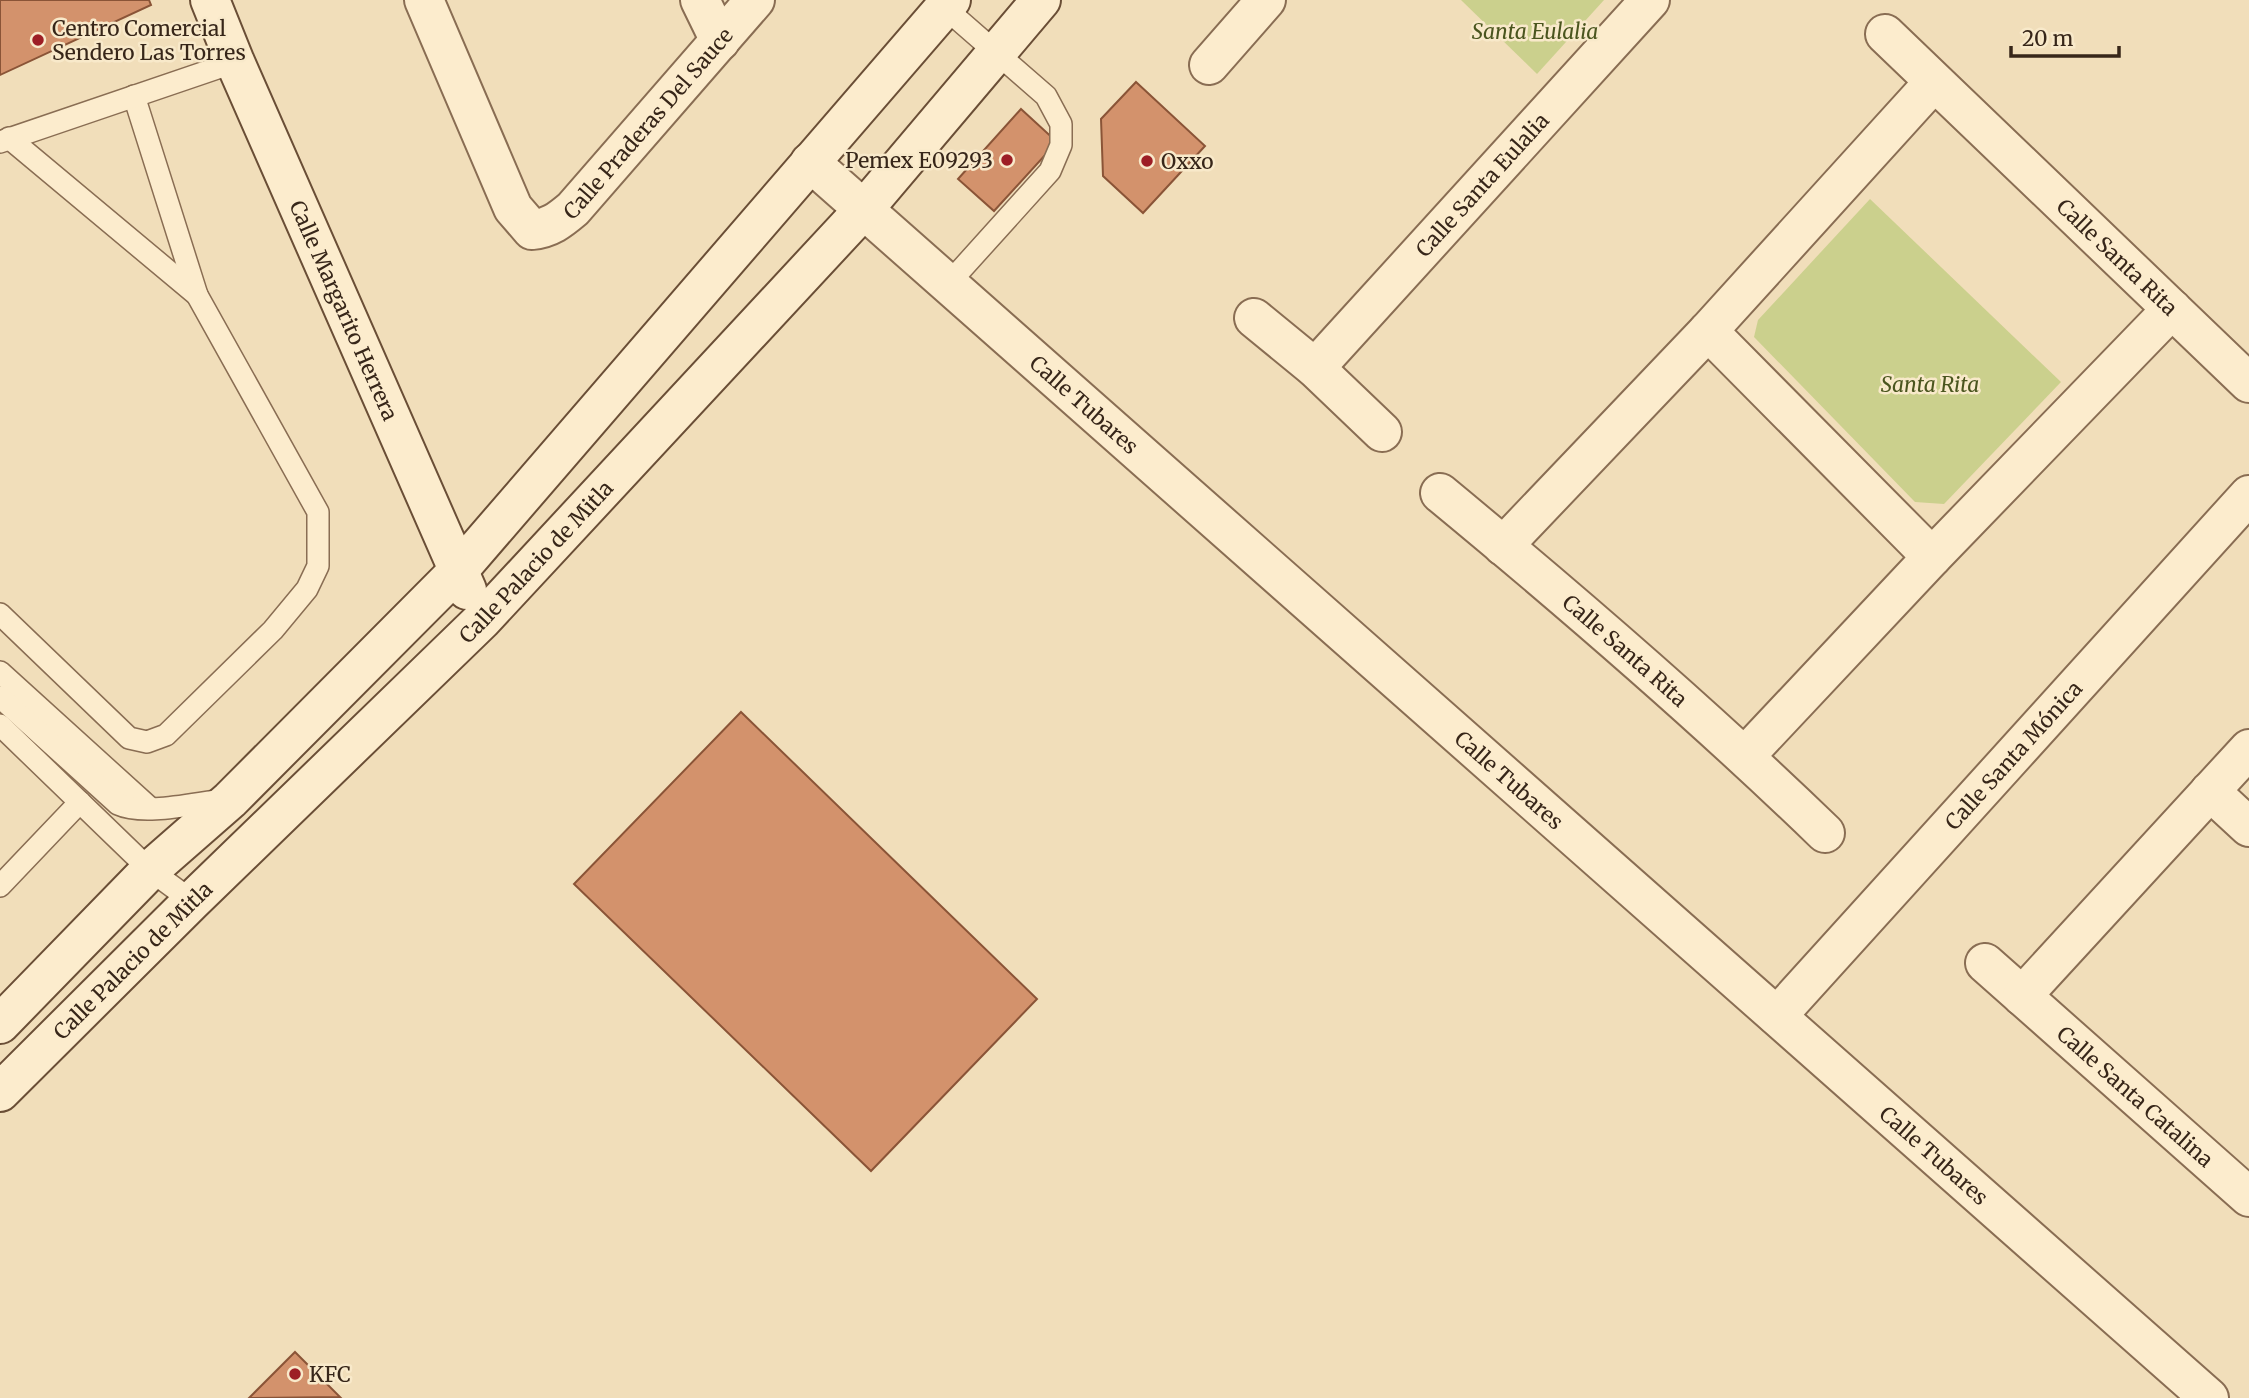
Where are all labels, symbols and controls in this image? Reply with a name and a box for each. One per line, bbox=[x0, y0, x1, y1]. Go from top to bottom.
scale bar bbox=[2011, 14, 2120, 58]
place label: Centro Comercial Sendero Las Torres bbox=[52, 15, 246, 66]
park label: Santa Eulalia bbox=[1472, 18, 1598, 45]
street label: Calle Praderas Del Sauce bbox=[558, 22, 738, 225]
text: 20 m bbox=[2022, 25, 2074, 52]
marker: Centro Comercial Sendero Las Torres bbox=[30, 32, 46, 48]
street label: Calle Santa Eulalia bbox=[1410, 107, 1554, 262]
place label: Pemex E09293 bbox=[845, 147, 993, 174]
place label: Oxxo bbox=[1161, 148, 1214, 175]
marker: Pemex E09293 bbox=[999, 152, 1015, 168]
marker: Oxxo bbox=[1139, 153, 1155, 169]
street label: Calle Santa Rita bbox=[2051, 193, 2184, 321]
street label: Calle Margarito Herrera bbox=[284, 196, 404, 424]
street label: Calle Tubares bbox=[1024, 349, 1144, 460]
park label: Santa Rita bbox=[1881, 371, 1979, 398]
street label: Calle Palacio de Mitla bbox=[453, 475, 619, 649]
street label: Calle Santa Rita bbox=[1557, 588, 1693, 712]
street label: Calle Santa Mónica bbox=[1939, 675, 2088, 835]
street label: Calle Tubares bbox=[1449, 725, 1569, 835]
street label: Calle Palacio de Mitla bbox=[47, 875, 218, 1045]
street label: Calle Santa Catalina bbox=[2052, 1020, 2219, 1173]
street label: Calle Tubares bbox=[1874, 1100, 1994, 1210]
place label: KFC bbox=[309, 1361, 351, 1388]
marker: KFC bbox=[287, 1366, 303, 1382]

